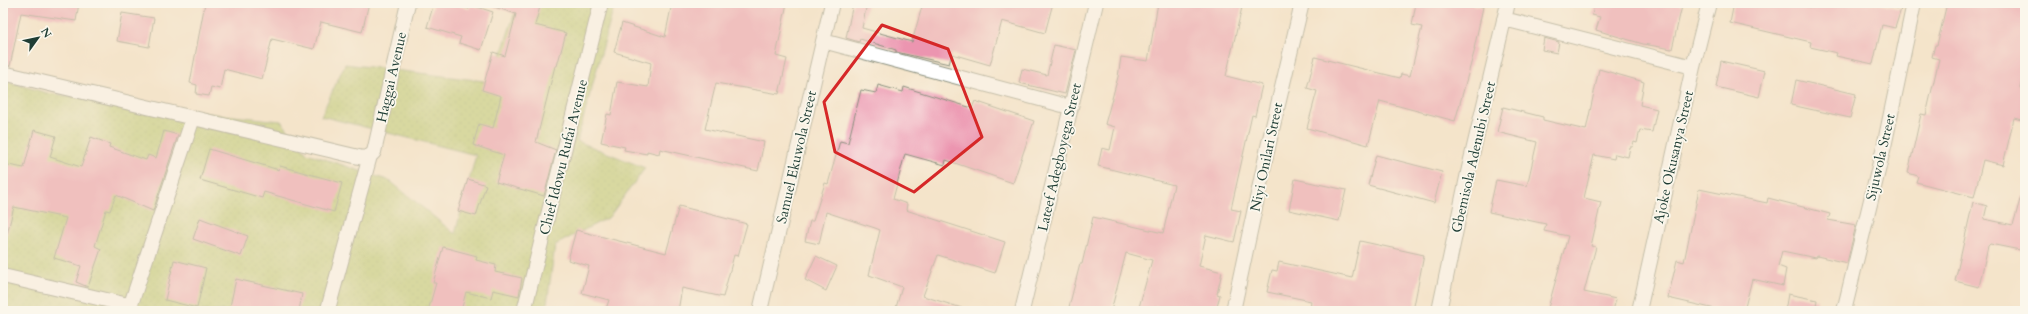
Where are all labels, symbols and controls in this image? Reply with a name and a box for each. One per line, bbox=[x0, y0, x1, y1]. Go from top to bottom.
north arrow bbox=[18, 18, 58, 58]
text: N bbox=[37, 25, 55, 41]
street label: Haggai Avenue bbox=[372, 30, 411, 124]
street label: Chief Idowu Rufai Avenue bbox=[535, 77, 592, 237]
street label: Gbemisola Adenubi Street bbox=[1447, 79, 1500, 235]
street label: Lateef Adegboyega Street bbox=[1033, 81, 1086, 233]
street label: Samuel Ekuwola Street bbox=[772, 88, 821, 225]
street label: Ajoke Okusanya Street bbox=[1649, 88, 1698, 225]
street label: Niyi Onilari Street bbox=[1246, 100, 1287, 213]
street label: Sijuwola Street bbox=[1861, 111, 1900, 202]

